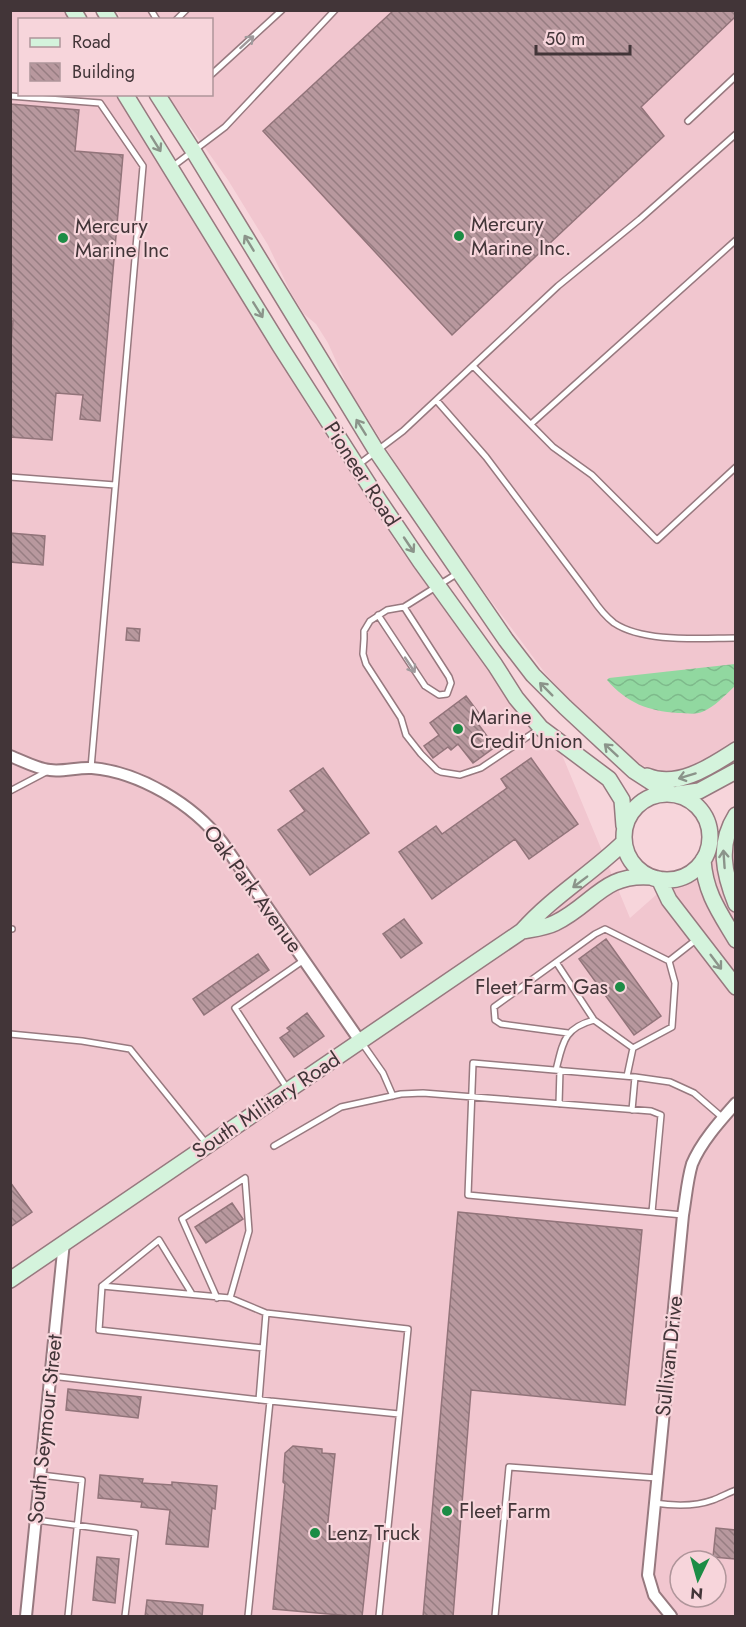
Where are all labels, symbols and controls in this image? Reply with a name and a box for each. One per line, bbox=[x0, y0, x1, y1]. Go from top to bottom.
legend bbox=[18, 18, 213, 96]
scale bar bbox=[536, 18, 630, 56]
text: 50 m bbox=[545, 26, 585, 52]
text: Road bbox=[72, 29, 111, 55]
one-way arrow bbox=[239, 35, 254, 49]
text: Building bbox=[72, 59, 135, 85]
one-way arrow bbox=[150, 135, 162, 152]
place label: Mercury Marine Inc. bbox=[471, 209, 571, 263]
place label: Mercury Marine Inc bbox=[75, 211, 169, 265]
marker: Mercury Marine Inc. bbox=[452, 229, 466, 243]
marker: Mercury Marine Inc bbox=[56, 231, 70, 245]
one-way arrow bbox=[242, 235, 254, 252]
one-way arrow bbox=[253, 301, 265, 318]
street label: Pioneer Road bbox=[317, 416, 407, 532]
one-way arrow bbox=[355, 419, 367, 436]
one-way arrow bbox=[403, 536, 415, 553]
one-way arrow bbox=[404, 656, 416, 672]
one-way arrow bbox=[539, 681, 554, 696]
place label: Marine Credit Union bbox=[470, 702, 583, 756]
marker: Marine Credit Union bbox=[451, 722, 465, 736]
one-way arrow bbox=[604, 743, 619, 757]
one-way arrow bbox=[678, 771, 697, 782]
street label: Oak Park Avenue bbox=[196, 819, 310, 959]
one-way arrow bbox=[719, 850, 730, 870]
one-way arrow bbox=[572, 875, 588, 888]
one-way arrow bbox=[710, 953, 723, 969]
place label: Fleet Farm Gas bbox=[475, 972, 608, 1002]
marker: Fleet Farm Gas bbox=[613, 980, 627, 994]
street label: South Military Road bbox=[186, 1044, 346, 1166]
street label: Sullivan Drive bbox=[648, 1294, 690, 1418]
street label: South Seymour Street bbox=[20, 1333, 70, 1525]
place label: Fleet Farm bbox=[459, 1496, 551, 1526]
marker: Fleet Farm bbox=[440, 1504, 454, 1518]
place label: Lenz Truck bbox=[327, 1518, 421, 1548]
marker: Lenz Truck bbox=[308, 1526, 322, 1540]
north arrow bbox=[668, 1549, 728, 1609]
text: N bbox=[689, 1581, 704, 1605]

